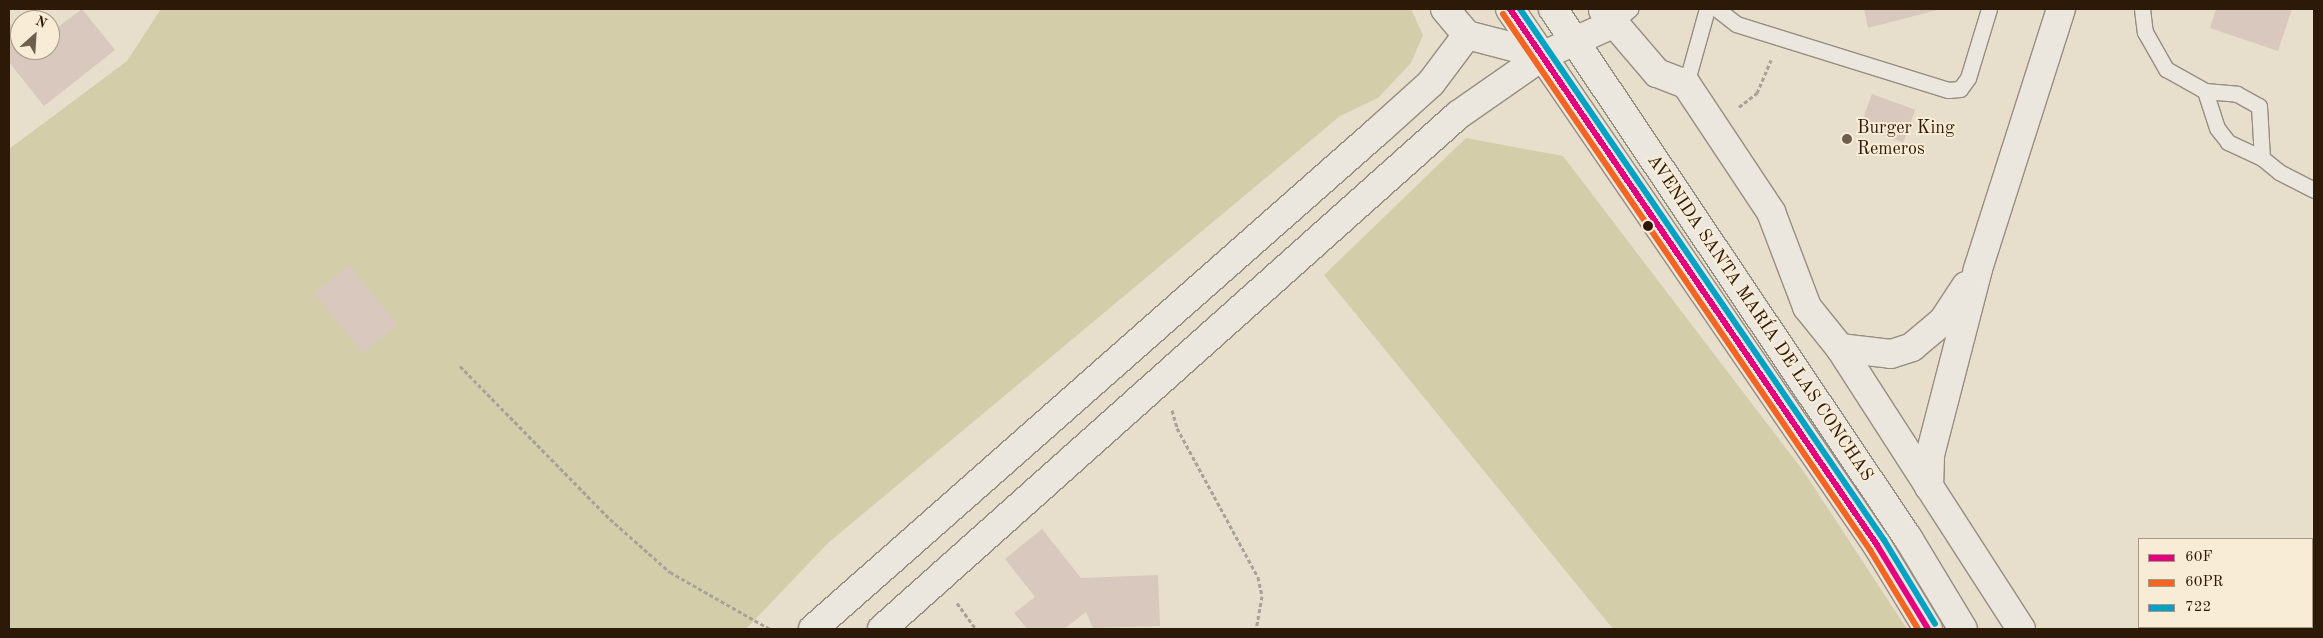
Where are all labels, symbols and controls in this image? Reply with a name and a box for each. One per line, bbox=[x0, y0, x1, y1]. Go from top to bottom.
north arrow bbox=[10, 10, 60, 60]
text: N bbox=[33, 14, 49, 31]
place label: Burger King Remeros bbox=[1857, 118, 1955, 160]
marker: Burger King Remeros bbox=[1841, 133, 1853, 145]
street label: AVENIDA SANTA MARÍA DE LAS CONCHAS bbox=[1642, 151, 1878, 485]
unlabelled marker bbox=[1643, 221, 1653, 231]
legend bbox=[2138, 538, 2313, 628]
text: 60F bbox=[2185, 550, 2213, 565]
text: 60PR bbox=[2185, 575, 2223, 590]
text: 722 bbox=[2185, 600, 2211, 615]

